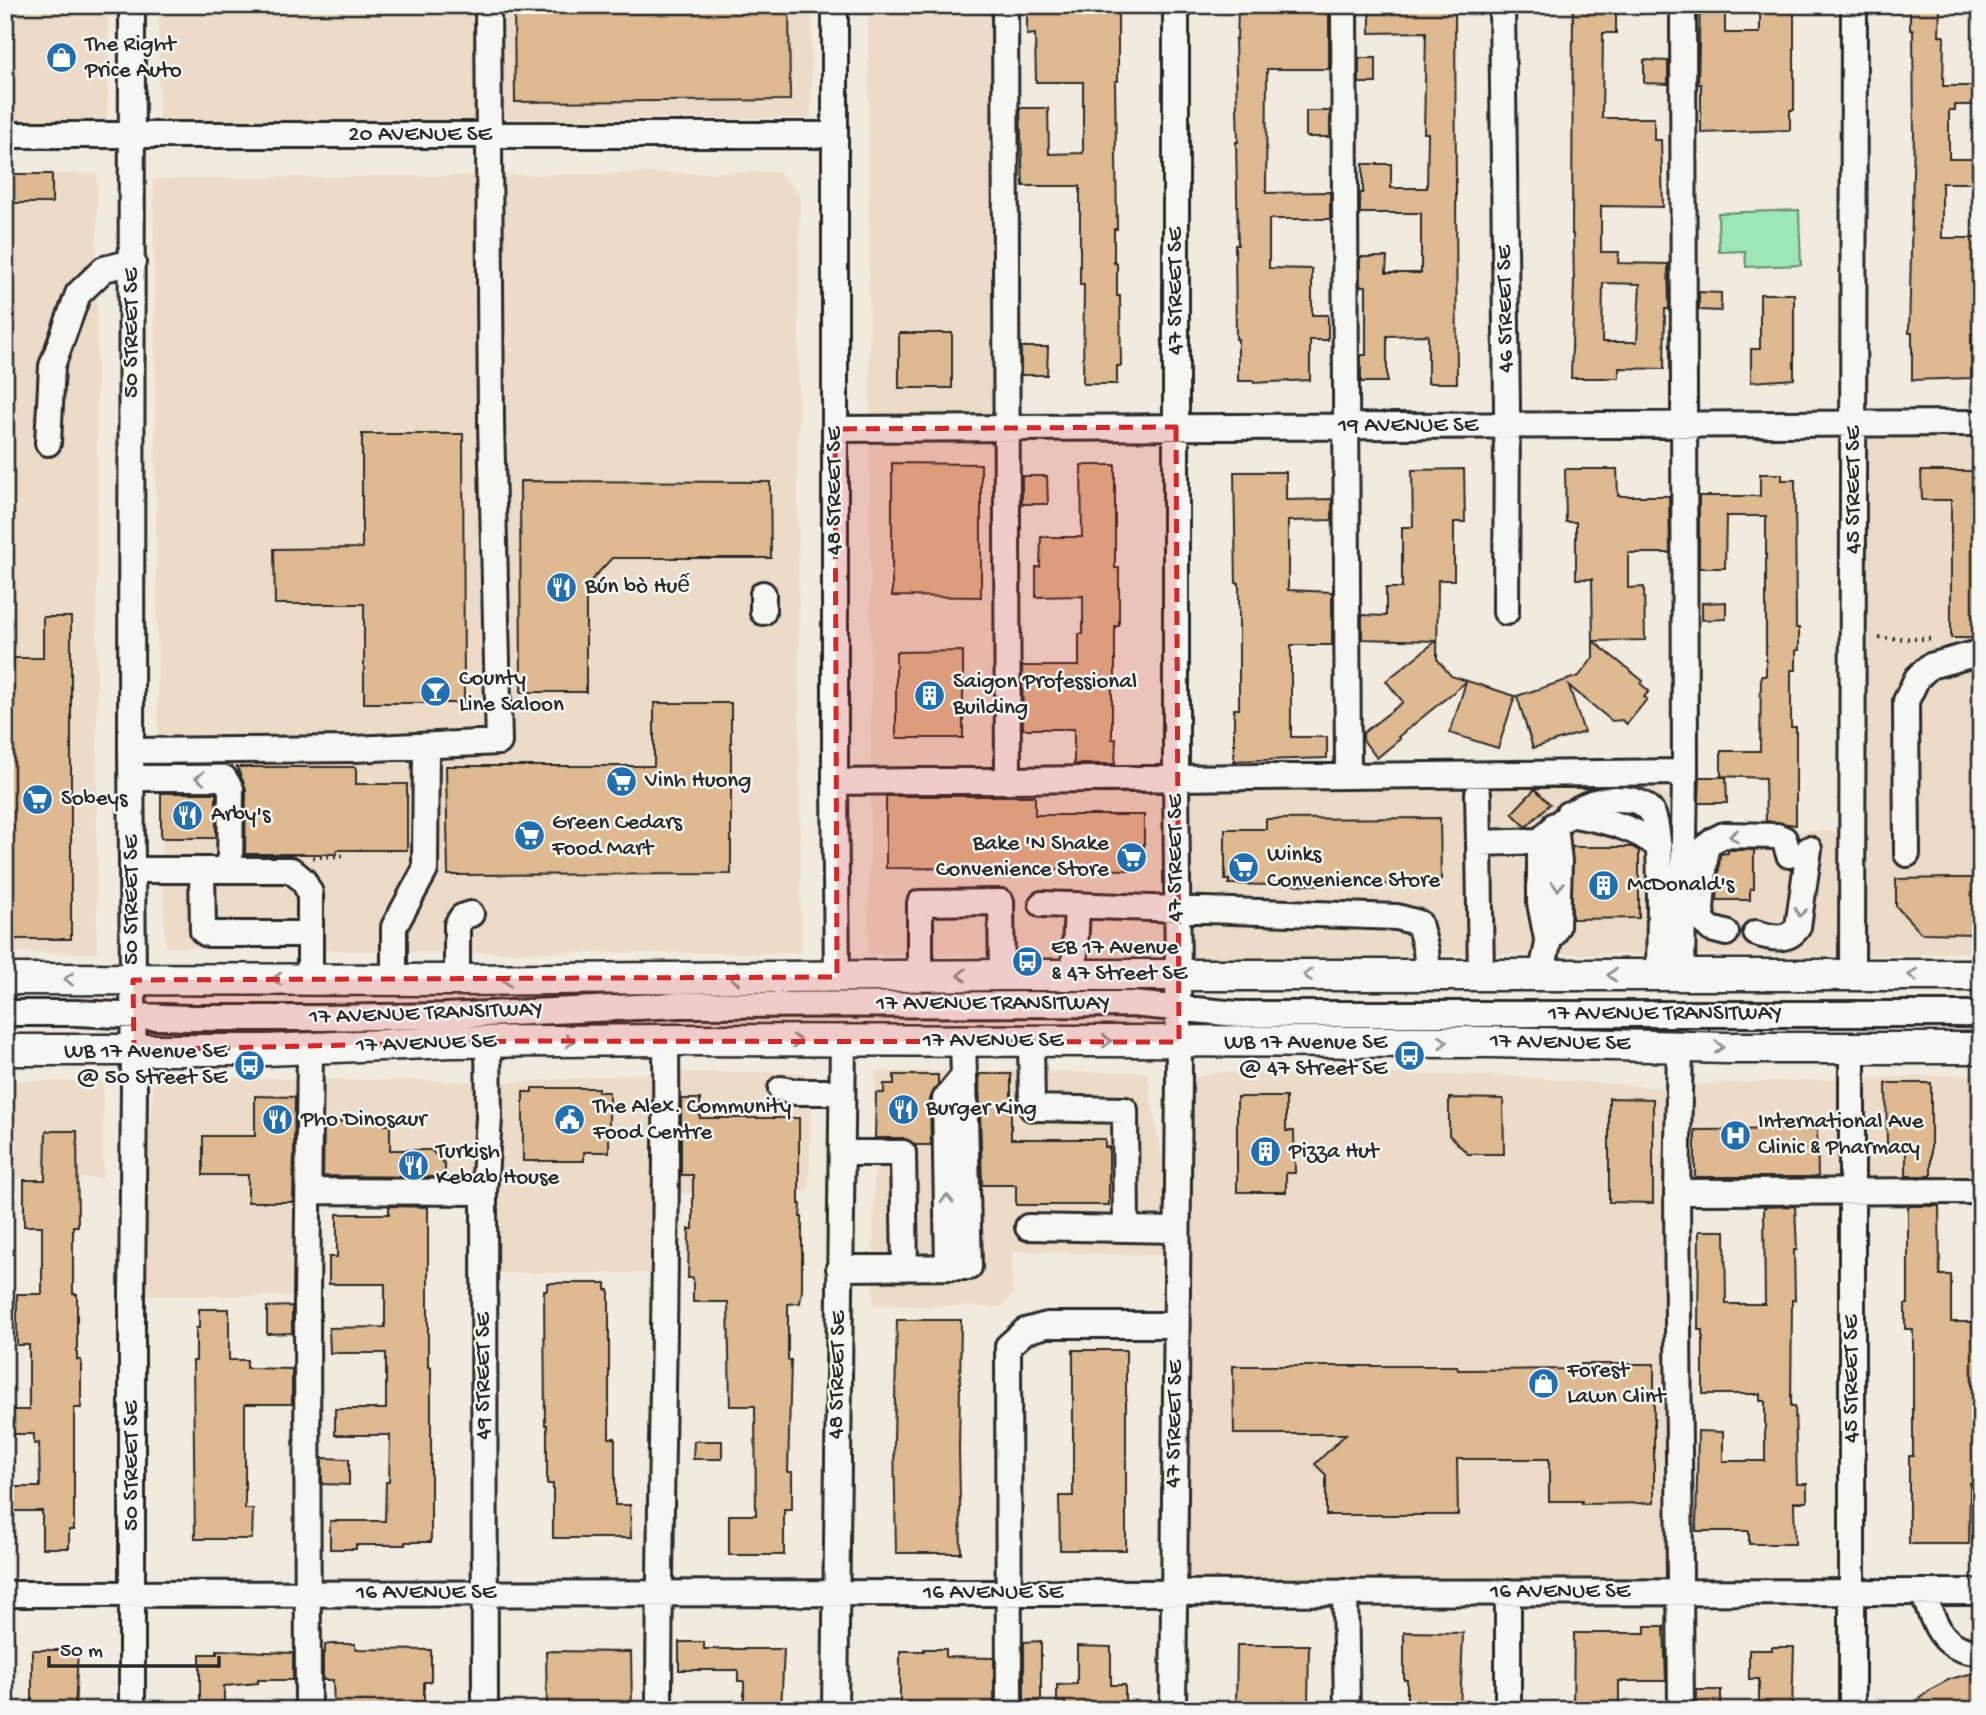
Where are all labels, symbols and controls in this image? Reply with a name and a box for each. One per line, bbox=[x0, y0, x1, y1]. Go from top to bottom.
place label: The Right Price Auto bbox=[83, 32, 182, 85]
shop icon: The Right Price Auto bbox=[45, 41, 79, 75]
street label: 20 AVENUE SE bbox=[348, 122, 493, 149]
street label: 47 STREET SE bbox=[1163, 225, 1190, 355]
street label: 46 STREET SE bbox=[1491, 243, 1521, 373]
street label: 50 STREET SE bbox=[119, 266, 146, 398]
street label: 19 AVENUE SE bbox=[1337, 413, 1480, 440]
street label: 45 STREET SE bbox=[1841, 424, 1868, 554]
street label: 48 STREET SE bbox=[822, 425, 849, 555]
restaurant icon: Bún bò Huế bbox=[545, 570, 579, 604]
place label: Bún bò Huế bbox=[584, 573, 690, 601]
place label: County Line Saloon bbox=[459, 666, 564, 719]
place label: Saigon Professional Building bbox=[952, 669, 1137, 722]
bar icon: County Line Saloon bbox=[419, 675, 453, 709]
building icon: Saigon Professional Building bbox=[913, 678, 947, 712]
supermarket icon: Vinh Huong bbox=[605, 764, 639, 798]
place label: Vinh Huong bbox=[644, 768, 751, 795]
one-way arrow bbox=[194, 770, 205, 786]
supermarket icon: Sobeys bbox=[21, 782, 55, 816]
place label: Sobeys bbox=[61, 786, 128, 813]
street label: 47 STREET SE bbox=[1163, 792, 1190, 922]
restaurant icon: Arby's bbox=[171, 798, 205, 832]
place label: Arby's bbox=[211, 802, 271, 829]
place label: Green Cedars Food Mart bbox=[551, 810, 682, 863]
supermarket icon: Green Cedars Food Mart bbox=[512, 819, 546, 853]
one-way arrow bbox=[1728, 828, 1739, 844]
place label: Bake 'N Shake Convenience Store bbox=[936, 831, 1110, 884]
street label: 50 STREET SE bbox=[119, 833, 146, 965]
supermarket icon: Bake 'N Shake Convenience Store bbox=[1115, 840, 1149, 874]
place label: Winks Convenience Store bbox=[1267, 842, 1441, 895]
supermarket icon: Winks Convenience Store bbox=[1227, 851, 1261, 885]
building icon: McDonald's bbox=[1587, 868, 1621, 902]
place label: McDonald's bbox=[1627, 872, 1735, 899]
one-way arrow bbox=[1551, 881, 1566, 892]
one-way arrow bbox=[1793, 906, 1808, 917]
place label: EB 17 Avenue & 47 Street SE bbox=[1051, 935, 1189, 988]
bus stop icon: EB 17 Avenue & 47 Street SE bbox=[1011, 944, 1045, 978]
one-way arrow bbox=[957, 967, 967, 983]
one-way arrow bbox=[1302, 967, 1312, 983]
one-way arrow bbox=[1606, 967, 1616, 983]
one-way arrow bbox=[1907, 967, 1917, 983]
one-way arrow bbox=[729, 970, 740, 986]
one-way arrow bbox=[63, 971, 74, 987]
one-way arrow bbox=[271, 971, 281, 987]
one-way arrow bbox=[502, 972, 512, 988]
street label: 17 AVENUE TRANSITWAY bbox=[875, 991, 1110, 1018]
street label: 17 AVENUE TRANSITWAY bbox=[308, 996, 543, 1032]
street label: 17 AVENUE TRANSITWAY bbox=[1547, 1001, 1782, 1028]
street label: 17 AVENUE SE bbox=[354, 1028, 498, 1060]
street label: 17 AVENUE SE bbox=[922, 1028, 1065, 1055]
street label: 17 AVENUE SE bbox=[1489, 1028, 1632, 1058]
place label: WB 17 Avenue SE @ 47 Street SE bbox=[1224, 1030, 1389, 1083]
one-way arrow bbox=[565, 1033, 575, 1049]
one-way arrow bbox=[792, 1033, 803, 1049]
one-way arrow bbox=[1102, 1033, 1113, 1049]
one-way arrow bbox=[1438, 1034, 1449, 1050]
place label: WB 17 Avenue SE @ 50 Street SE bbox=[64, 1039, 229, 1092]
bus stop icon: WB 17 Avenue SE @ 47 Street SE bbox=[1393, 1039, 1427, 1073]
one-way arrow bbox=[1714, 1040, 1725, 1055]
bus stop icon: WB 17 Avenue SE @ 50 Street SE bbox=[233, 1048, 267, 1082]
restaurant icon: Burger King bbox=[886, 1092, 920, 1126]
place label: The Alex. Community Food Centre bbox=[591, 1094, 791, 1147]
place label: Burger King bbox=[925, 1096, 1037, 1123]
restaurant icon: Pho Dinosaur bbox=[261, 1103, 295, 1137]
public building icon: The Alex. Community Food Centre bbox=[553, 1103, 587, 1137]
place label: Pho Dinosaur bbox=[300, 1107, 428, 1134]
place label: International Ave Clinic & Pharmacy bbox=[1758, 1109, 1925, 1162]
hospital icon: International Ave Clinic & Pharmacy bbox=[1718, 1118, 1752, 1152]
building icon: Pizza Hut bbox=[1249, 1135, 1283, 1169]
place label: Turkish Kebab House bbox=[434, 1139, 560, 1192]
place label: Pizza Hut bbox=[1288, 1139, 1380, 1166]
restaurant icon: Turkish Kebab House bbox=[396, 1148, 430, 1182]
one-way arrow bbox=[939, 1193, 954, 1204]
street label: 48 STREET SE bbox=[823, 1309, 853, 1439]
street label: 49 STREET SE bbox=[471, 1311, 498, 1440]
street label: 45 STREET SE bbox=[1839, 1313, 1866, 1443]
street label: 47 STREET SE bbox=[1160, 1358, 1190, 1488]
place label: Forest Lawn Clint bbox=[1566, 1358, 1667, 1411]
shop icon: Forest Lawn Clint bbox=[1527, 1367, 1561, 1401]
street label: 50 STREET SE bbox=[119, 1399, 146, 1531]
street label: 16 AVENUE SE bbox=[1489, 1579, 1632, 1606]
street label: 16 AVENUE SE bbox=[355, 1580, 498, 1607]
street label: 16 AVENUE SE bbox=[922, 1580, 1065, 1607]
scale bar bbox=[49, 1624, 219, 1668]
text: 50 m bbox=[60, 1640, 103, 1665]

